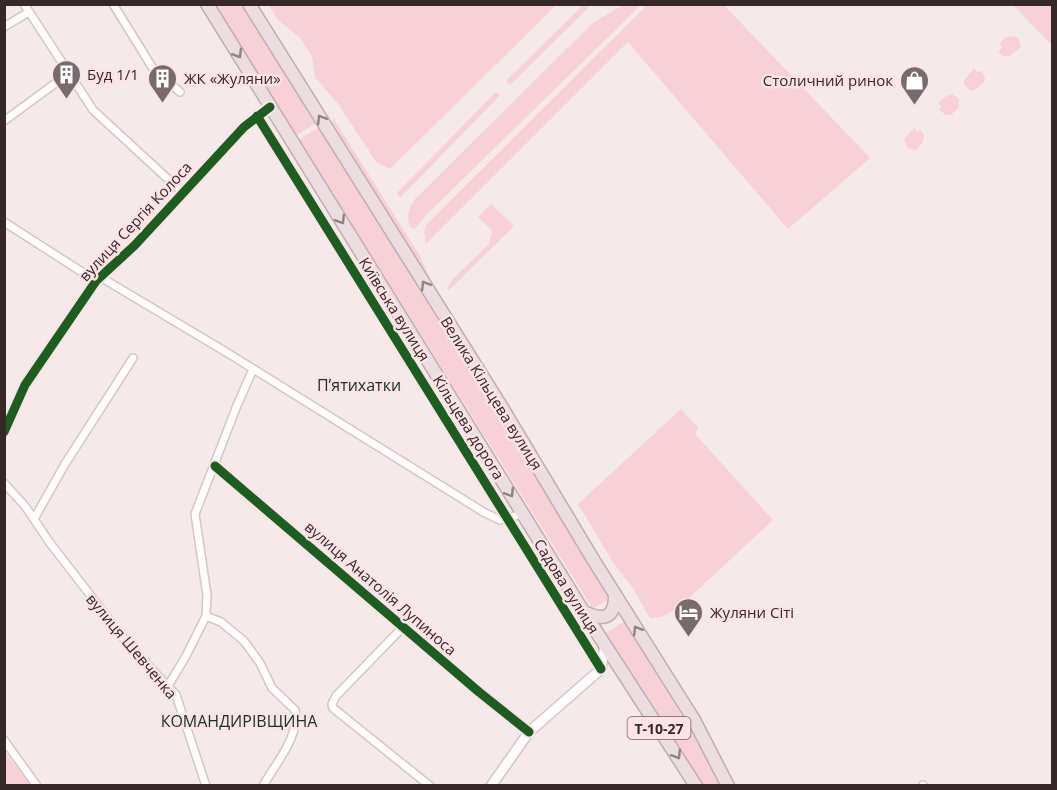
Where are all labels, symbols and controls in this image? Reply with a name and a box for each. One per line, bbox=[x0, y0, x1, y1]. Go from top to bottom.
one-way arrow bbox=[230, 48, 242, 58]
building icon: Буд 1/1 bbox=[50, 58, 82, 100]
building icon: ЖК «Жуляни» bbox=[147, 62, 179, 104]
place label: Буд 1/1 bbox=[87, 64, 139, 84]
shop icon: Столичний ринок bbox=[898, 64, 930, 106]
place label: ЖК «Жуляни» bbox=[184, 68, 281, 88]
place label: Столичний ринок bbox=[763, 70, 893, 90]
one-way arrow bbox=[317, 115, 329, 125]
street label: вулиця Сергія Колоса bbox=[74, 157, 196, 285]
one-way arrow bbox=[333, 214, 345, 224]
street label: Київська вулиця bbox=[355, 253, 435, 365]
one-way arrow bbox=[420, 281, 432, 291]
street label: Велика Кільцева вулиця bbox=[437, 313, 547, 473]
street label: Кільцева дорога bbox=[429, 371, 509, 483]
district label: Пʼятихатки bbox=[317, 374, 401, 396]
one-way arrow bbox=[502, 487, 514, 497]
street label: вулиця Анатолія Лупиноса bbox=[301, 517, 461, 659]
street label: Садова вулиця bbox=[530, 535, 604, 637]
street label: вулиця Шевченка bbox=[82, 589, 182, 703]
hotel icon: Жуляни Сіті bbox=[673, 596, 705, 638]
place label: Жуляни Сіті bbox=[710, 602, 794, 622]
one-way arrow bbox=[632, 626, 644, 636]
district label: КОМАНДИРІВЩИНА bbox=[161, 710, 318, 732]
road number: Т-10-27 bbox=[628, 717, 690, 739]
one-way arrow bbox=[669, 749, 681, 759]

